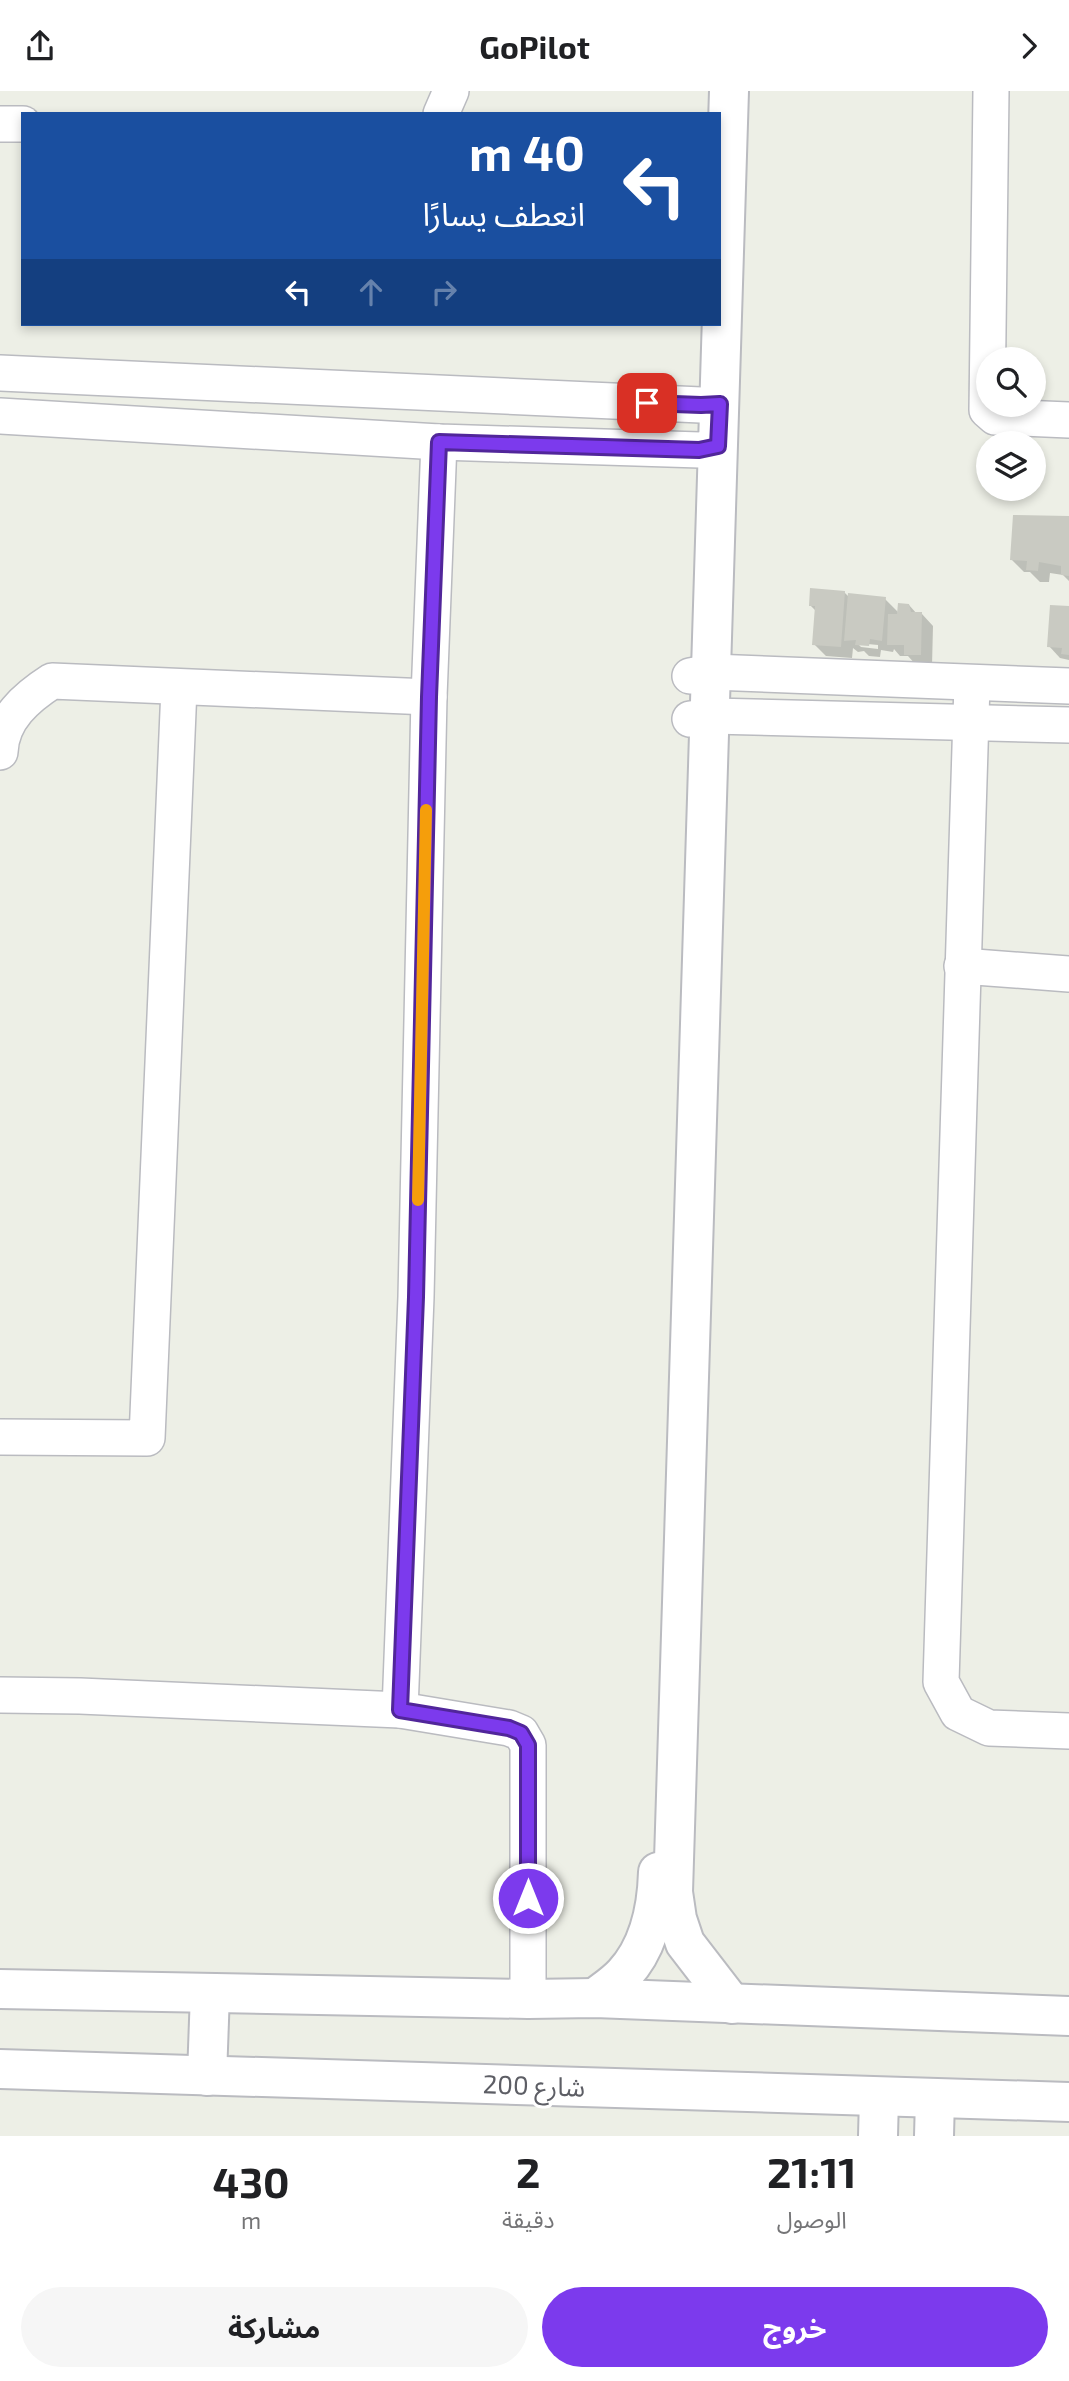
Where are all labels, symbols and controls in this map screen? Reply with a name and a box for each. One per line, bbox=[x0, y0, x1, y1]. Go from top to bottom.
icon: share bbox=[21, 27, 59, 65]
text: GoPilot bbox=[479, 27, 590, 65]
icon: forward bbox=[1010, 27, 1048, 65]
text: 40 m bbox=[469, 122, 585, 181]
icon: left bbox=[609, 140, 700, 231]
text: انعطف يسارًا bbox=[422, 194, 585, 232]
icon: left bbox=[279, 273, 317, 311]
icon: ahead bbox=[352, 273, 390, 311]
icon: right bbox=[425, 273, 463, 311]
map controls bbox=[976, 347, 1046, 501]
button: search bbox=[976, 347, 1046, 417]
pin bbox=[617, 373, 677, 433]
icon: arrive bbox=[628, 384, 666, 422]
button: layers bbox=[976, 431, 1046, 501]
position arrow bbox=[491, 1861, 565, 1935]
street label: شارع 200 bbox=[482, 2067, 586, 2107]
text: 2 bbox=[516, 2146, 540, 2196]
text: 21:11 bbox=[767, 2146, 857, 2196]
text: 430 bbox=[212, 2156, 290, 2206]
text: دقيقة bbox=[502, 2205, 554, 2233]
text: الوصول bbox=[777, 2205, 847, 2233]
text: m bbox=[241, 2206, 261, 2234]
button: مشاركة bbox=[21, 2287, 528, 2367]
button: خروج bbox=[542, 2287, 1048, 2367]

